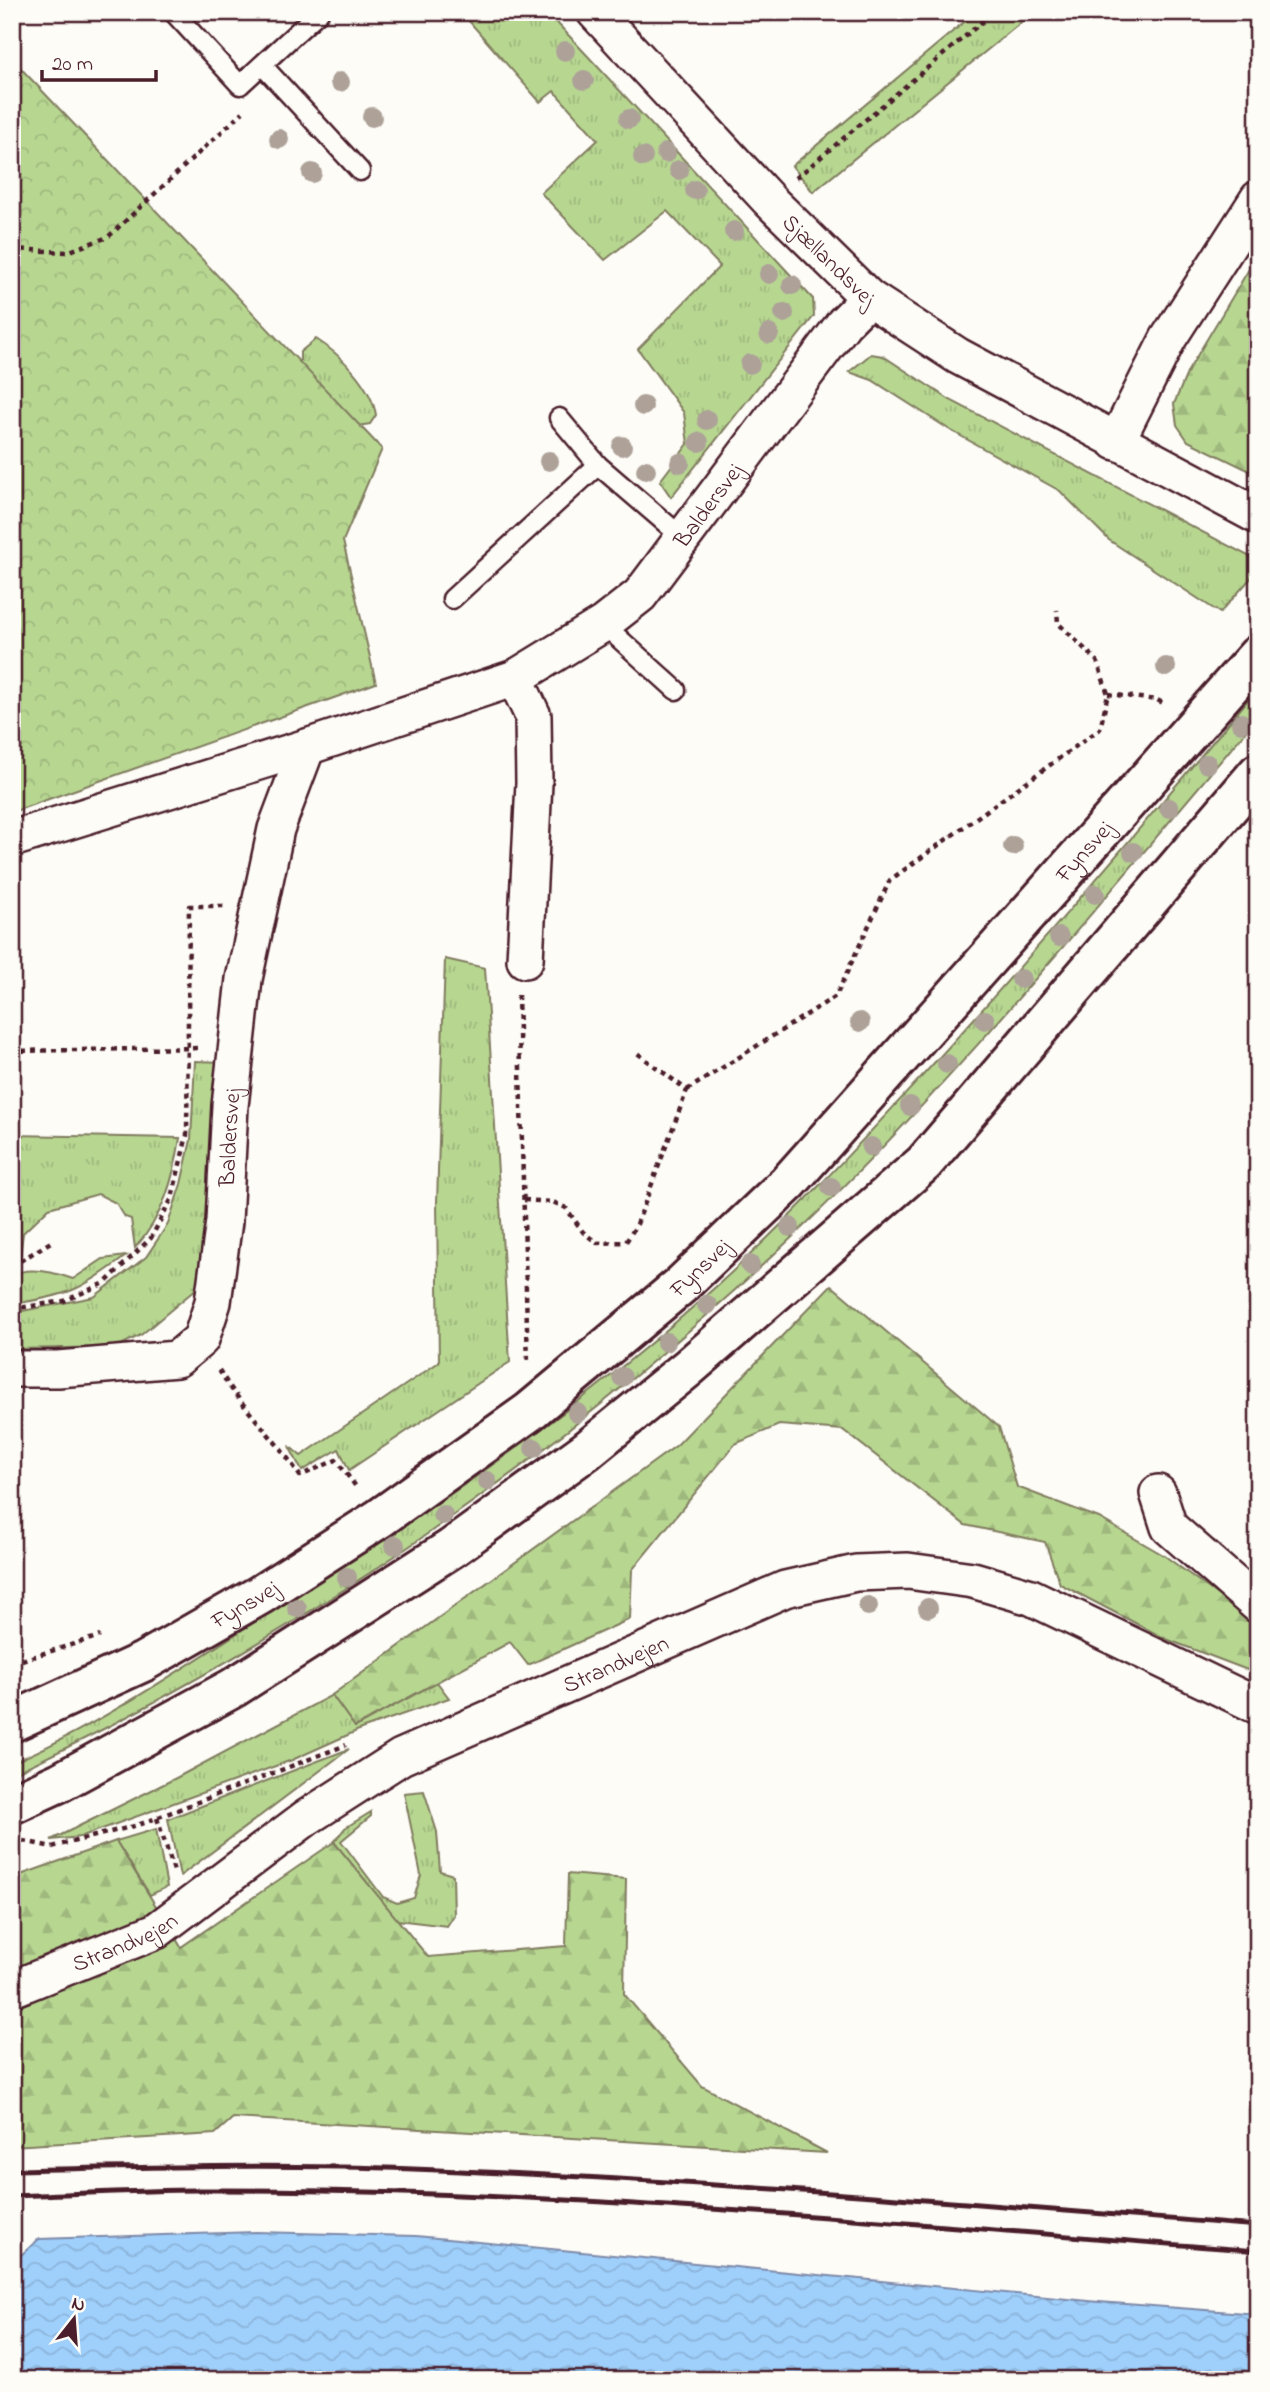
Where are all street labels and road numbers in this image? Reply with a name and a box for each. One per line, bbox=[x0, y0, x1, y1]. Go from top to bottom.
street label: Sjællandsvej bbox=[774, 208, 882, 317]
street label: Baldersvej bbox=[666, 456, 753, 556]
street label: Fynsvej bbox=[1048, 813, 1123, 892]
street label: Baldersvej bbox=[212, 1085, 251, 1189]
street label: Fynsvej bbox=[663, 1231, 740, 1307]
street label: Fynsvej bbox=[205, 1572, 287, 1639]
street label: Strandvejen bbox=[558, 1628, 675, 1703]
street label: Strandvejen bbox=[68, 1906, 186, 1982]

